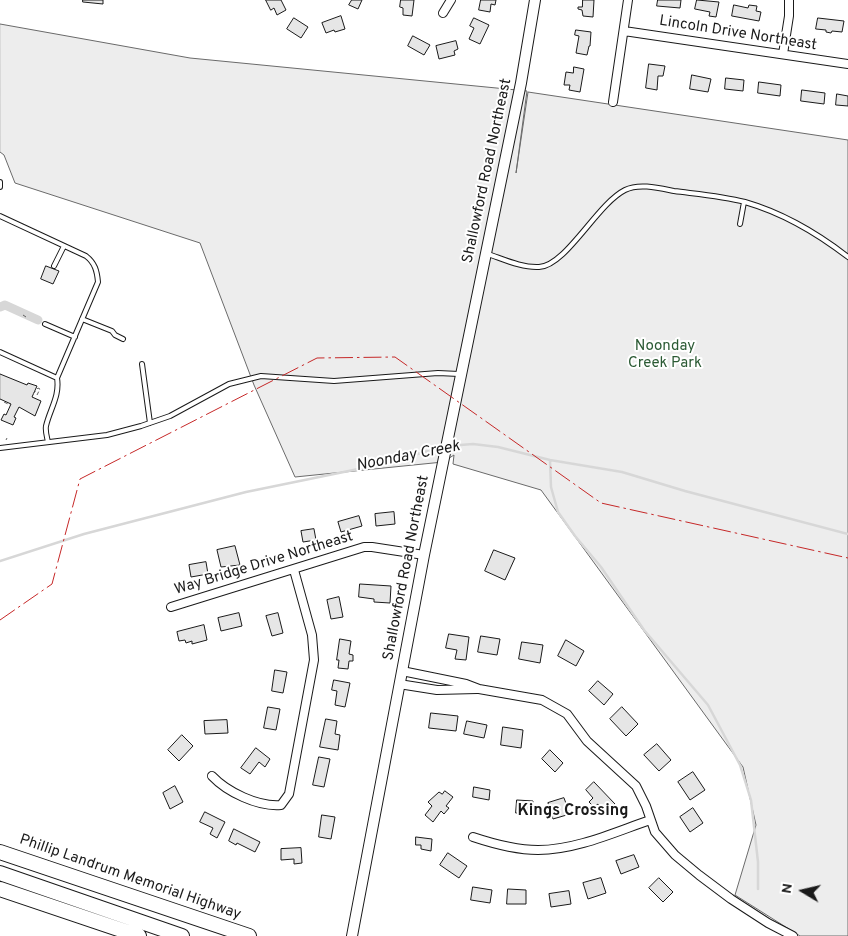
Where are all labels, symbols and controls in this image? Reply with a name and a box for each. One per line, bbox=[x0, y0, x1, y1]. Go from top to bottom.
street label: Lincoln Drive Northeast bbox=[658, 13, 818, 55]
street label: Shallowford Road Northeast bbox=[460, 77, 516, 265]
park label: Noonday Creek Park bbox=[628, 338, 702, 373]
water label: Noonday Creek bbox=[354, 438, 462, 476]
street label: Shallowford Road Northeast bbox=[380, 474, 434, 662]
street label: Way Bridge Drive Northeast bbox=[172, 528, 356, 600]
district label: Kings Crossing bbox=[518, 802, 628, 822]
street label: Phillip Landrum Memorial Highway bbox=[17, 832, 243, 924]
north arrow bbox=[778, 866, 828, 916]
text: N bbox=[779, 882, 797, 895]

